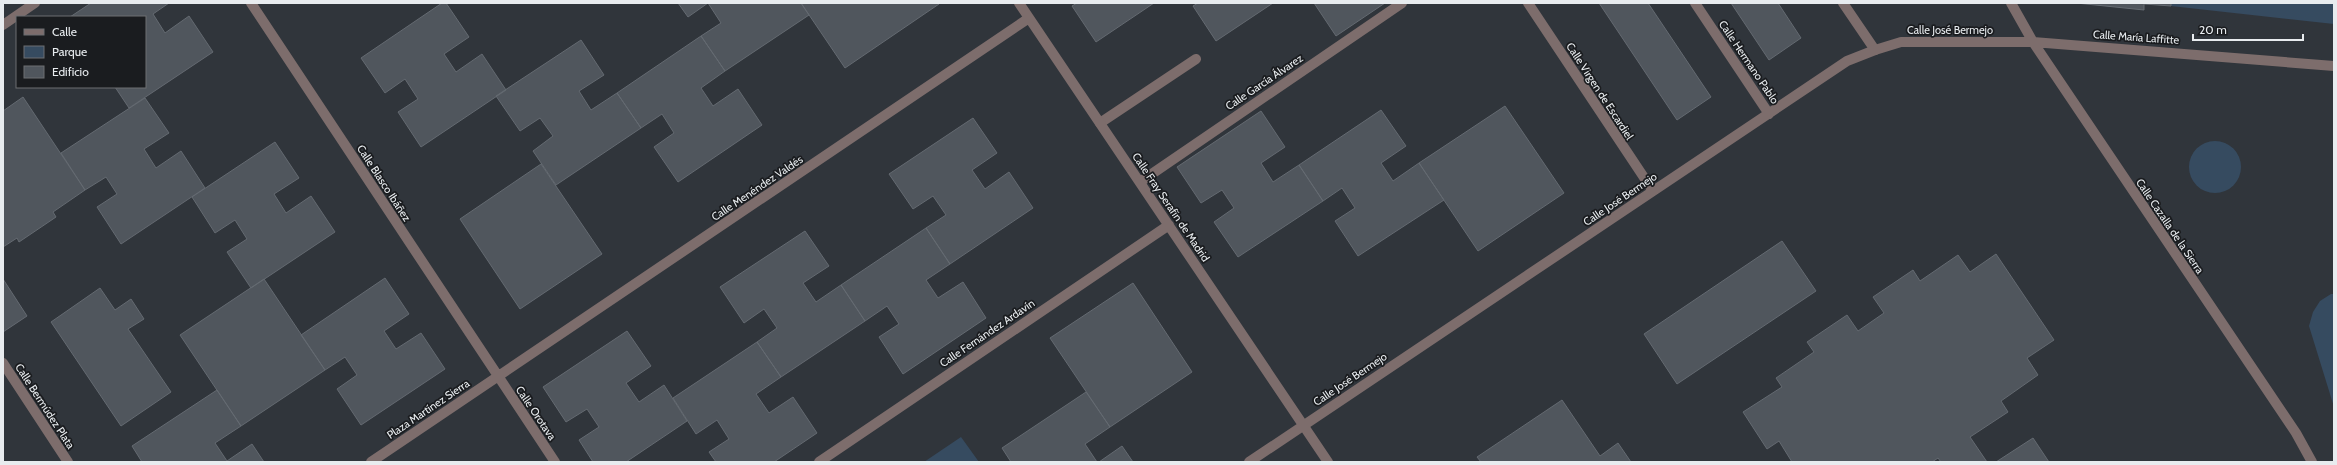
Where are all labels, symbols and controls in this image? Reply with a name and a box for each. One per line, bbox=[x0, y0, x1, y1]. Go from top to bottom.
legend bbox=[16, 16, 146, 88]
scale bar bbox=[2193, 16, 2303, 42]
street label: Calle Hermano Pablo bbox=[1716, 18, 1782, 106]
text: 20 m bbox=[2199, 22, 2227, 37]
street label: Calle José Bermejo bbox=[1907, 23, 1993, 37]
text: Calle bbox=[52, 24, 77, 39]
street label: Calle María Laffitte bbox=[2092, 27, 2180, 47]
street label: Calle Virgen de Escardiel bbox=[1563, 40, 1637, 143]
text: Parque bbox=[52, 44, 87, 59]
street label: Calle García Álvarez bbox=[1223, 51, 1305, 113]
text: Edificio bbox=[52, 64, 89, 79]
street label: Calle Blasco Ibáñez bbox=[354, 142, 414, 224]
street label: Calle Fray Serafín de Madrid bbox=[1129, 150, 1213, 264]
street label: Calle Menéndez Valdés bbox=[709, 152, 806, 224]
street label: Calle José Bermejo bbox=[1580, 169, 1660, 229]
street label: Calle Cazalla de la Sierra bbox=[2133, 176, 2207, 277]
street label: Calle Fernández Ardavín bbox=[937, 296, 1037, 370]
street label: Calle José Bermejo bbox=[1310, 349, 1390, 409]
street label: Calle Bermúdez Plata bbox=[12, 361, 78, 452]
street label: Plaza Martínez Sierra bbox=[384, 376, 473, 442]
street label: Calle Orotava bbox=[513, 383, 560, 443]

